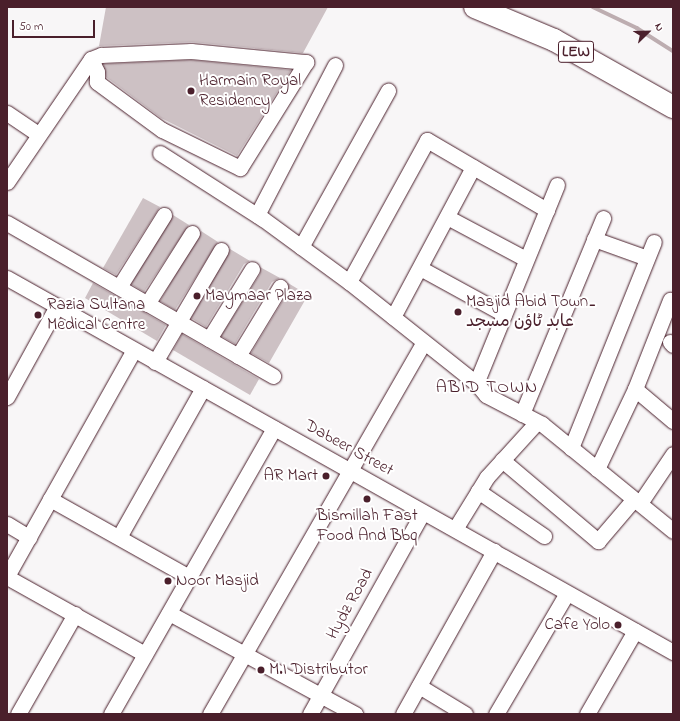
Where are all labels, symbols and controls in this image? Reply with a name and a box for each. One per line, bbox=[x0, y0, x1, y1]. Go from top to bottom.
scale bar bbox=[14, 12, 97, 38]
north arrow bbox=[628, 12, 668, 52]
text: 50 m bbox=[19, 18, 43, 36]
text: N bbox=[650, 21, 668, 34]
road number: LEW bbox=[557, 38, 595, 66]
place label: Harmain Royal Residency bbox=[199, 71, 301, 111]
marker: Harmain Royal Residency bbox=[186, 86, 196, 96]
place label: Maymaar Plaza bbox=[205, 286, 312, 306]
marker: Maymaar Plaza bbox=[192, 291, 202, 301]
place label: Masjid Abid Town۔ عابد ٹاؤن مسجد bbox=[466, 292, 596, 332]
place label: Razia Sultana Medical Centre bbox=[47, 295, 145, 335]
marker: Masjid Abid Town۔ عابد ٹاؤن مسجد bbox=[453, 307, 463, 317]
marker: Razia Sultana Medical Centre bbox=[32, 309, 44, 321]
district label: ABID TOWN bbox=[436, 377, 538, 399]
street label: Dabeer Street bbox=[301, 415, 397, 481]
place label: AR Mart bbox=[263, 466, 318, 486]
marker: AR Mart bbox=[321, 471, 331, 481]
marker: Bismillah Fast Food And Bbq bbox=[362, 494, 372, 504]
place label: Bismillah Fast Food And Bbq bbox=[316, 506, 418, 546]
street label: Hydz Road bbox=[322, 565, 378, 643]
place label: Noor Masjid bbox=[176, 571, 259, 591]
marker: Noor Masjid bbox=[163, 576, 173, 586]
place label: Cafe Yolo bbox=[544, 615, 610, 635]
marker: Cafe Yolo bbox=[613, 620, 623, 630]
place label: M.I Distributor bbox=[269, 660, 368, 680]
marker: M.I Distributor bbox=[256, 665, 266, 675]

